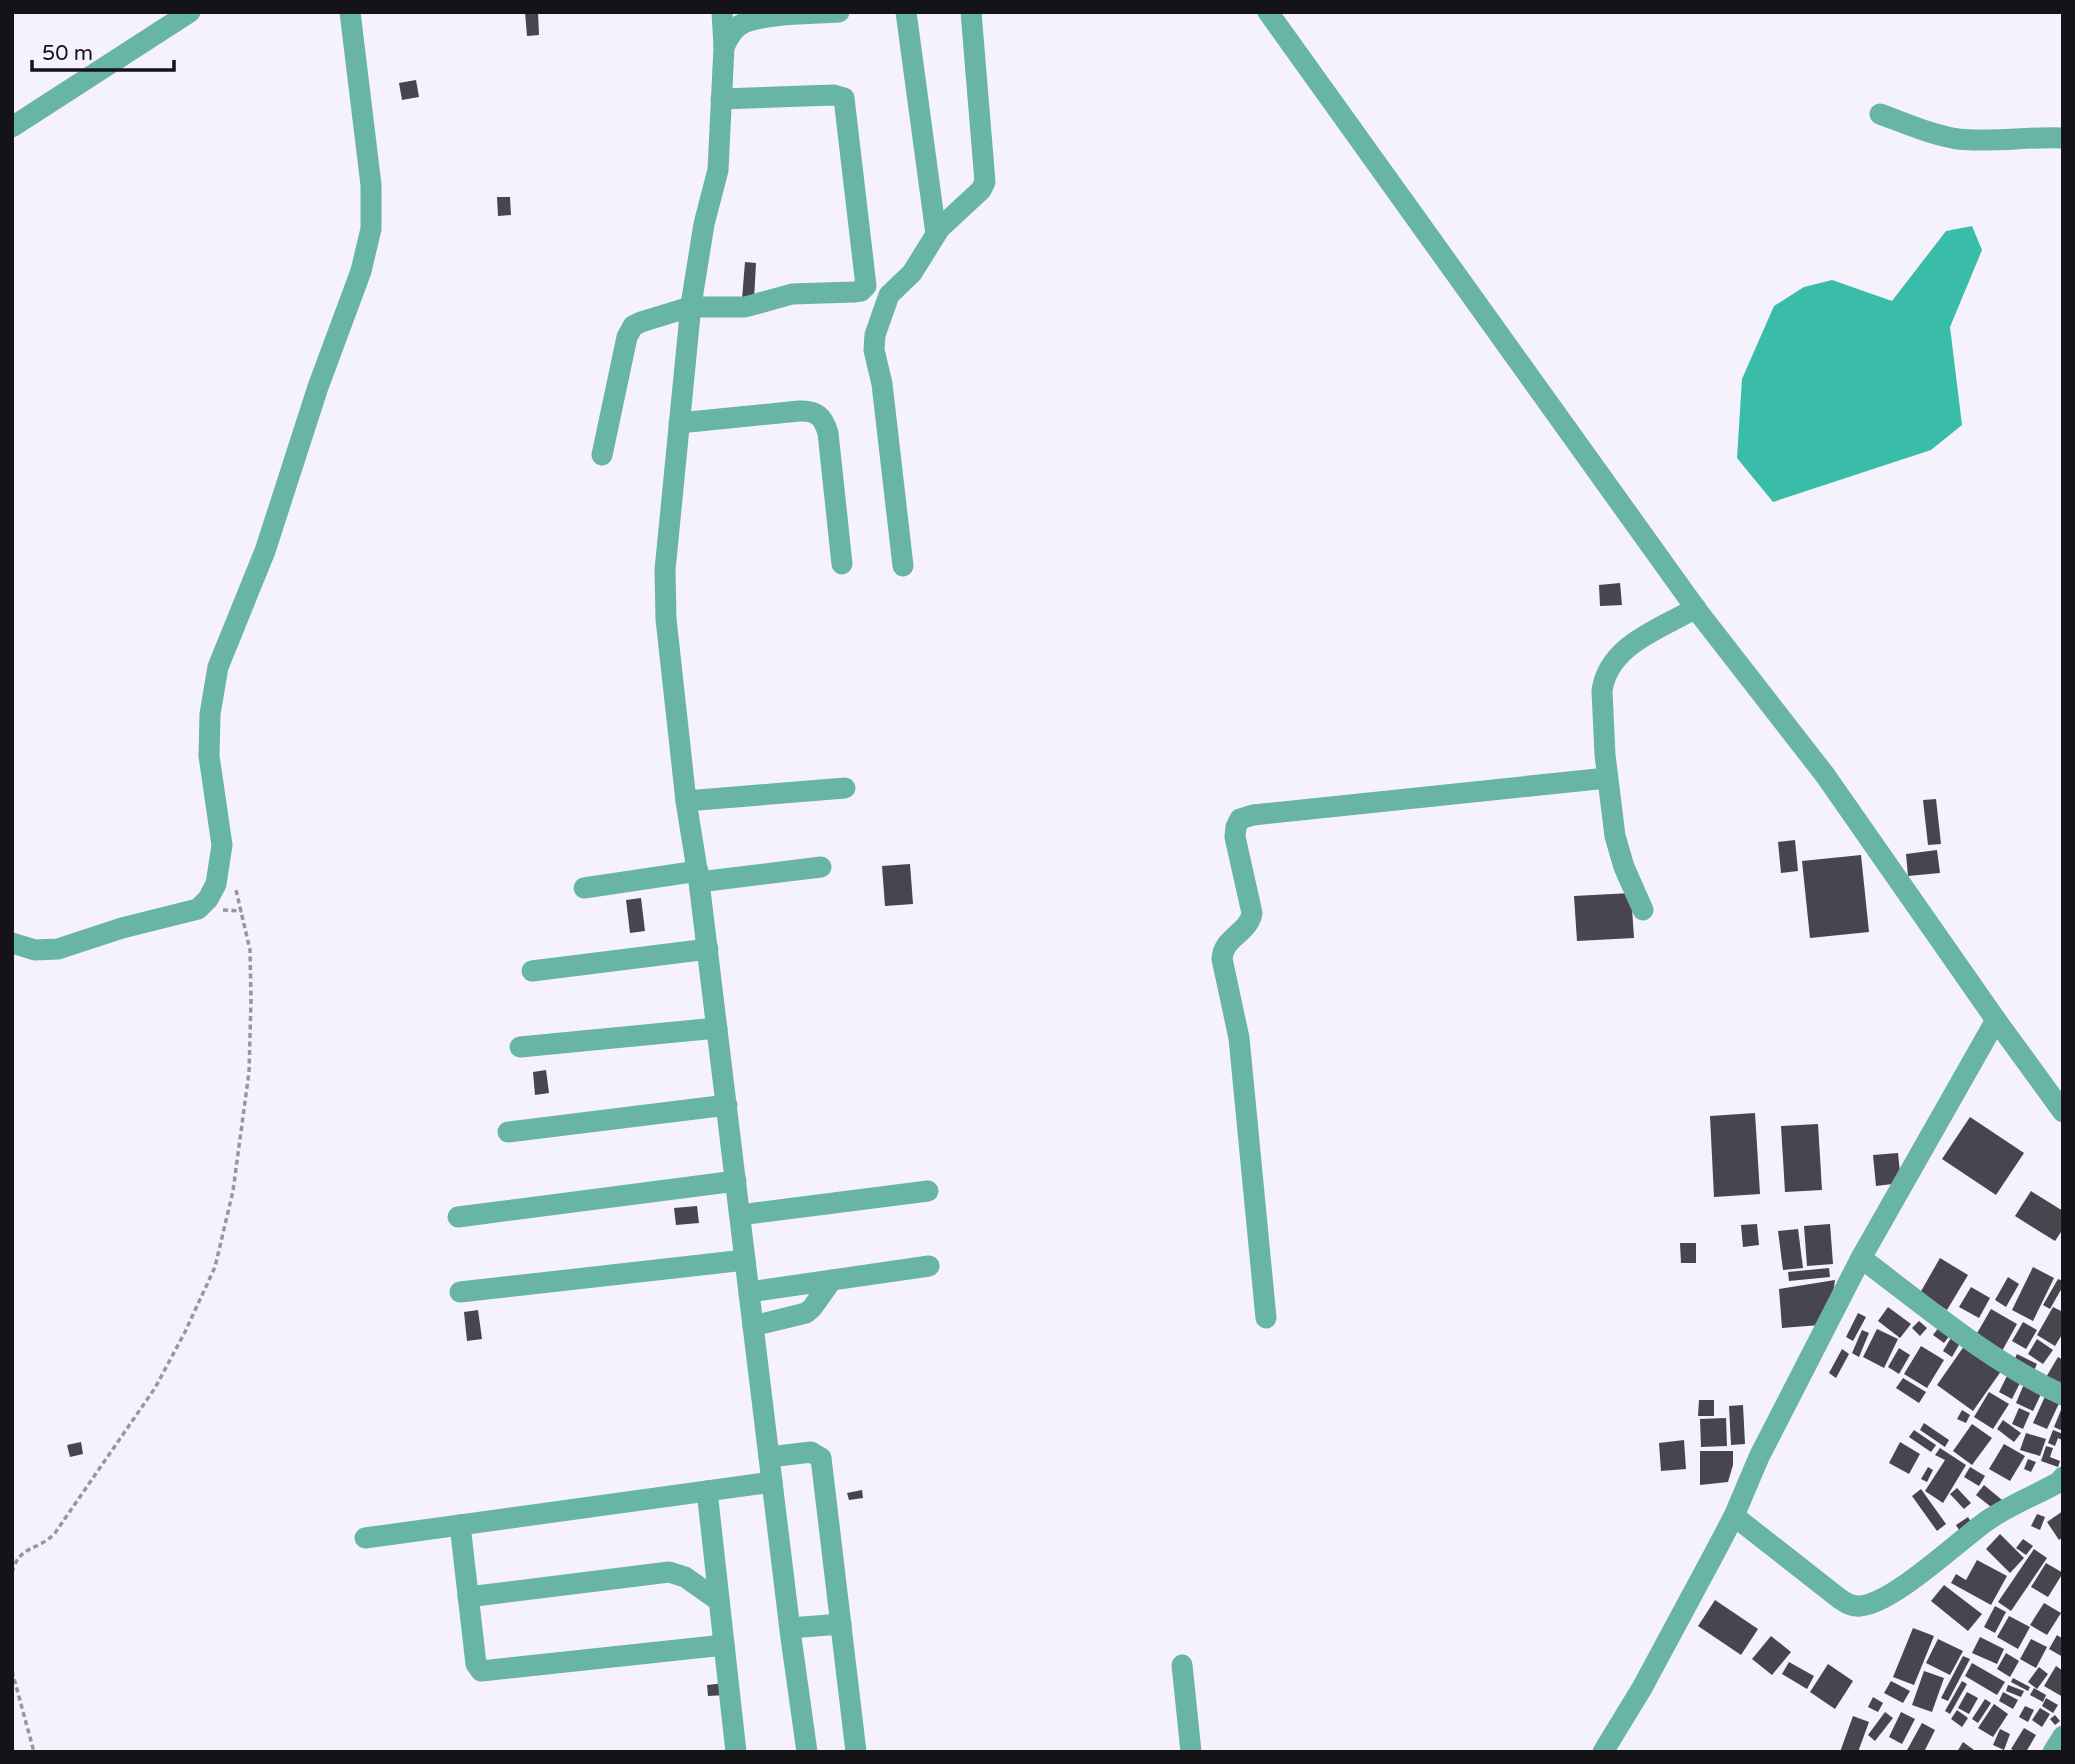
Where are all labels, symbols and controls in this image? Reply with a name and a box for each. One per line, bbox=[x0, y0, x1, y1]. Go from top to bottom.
scale bar bbox=[32, 28, 173, 72]
text: 50 m bbox=[42, 41, 93, 66]

